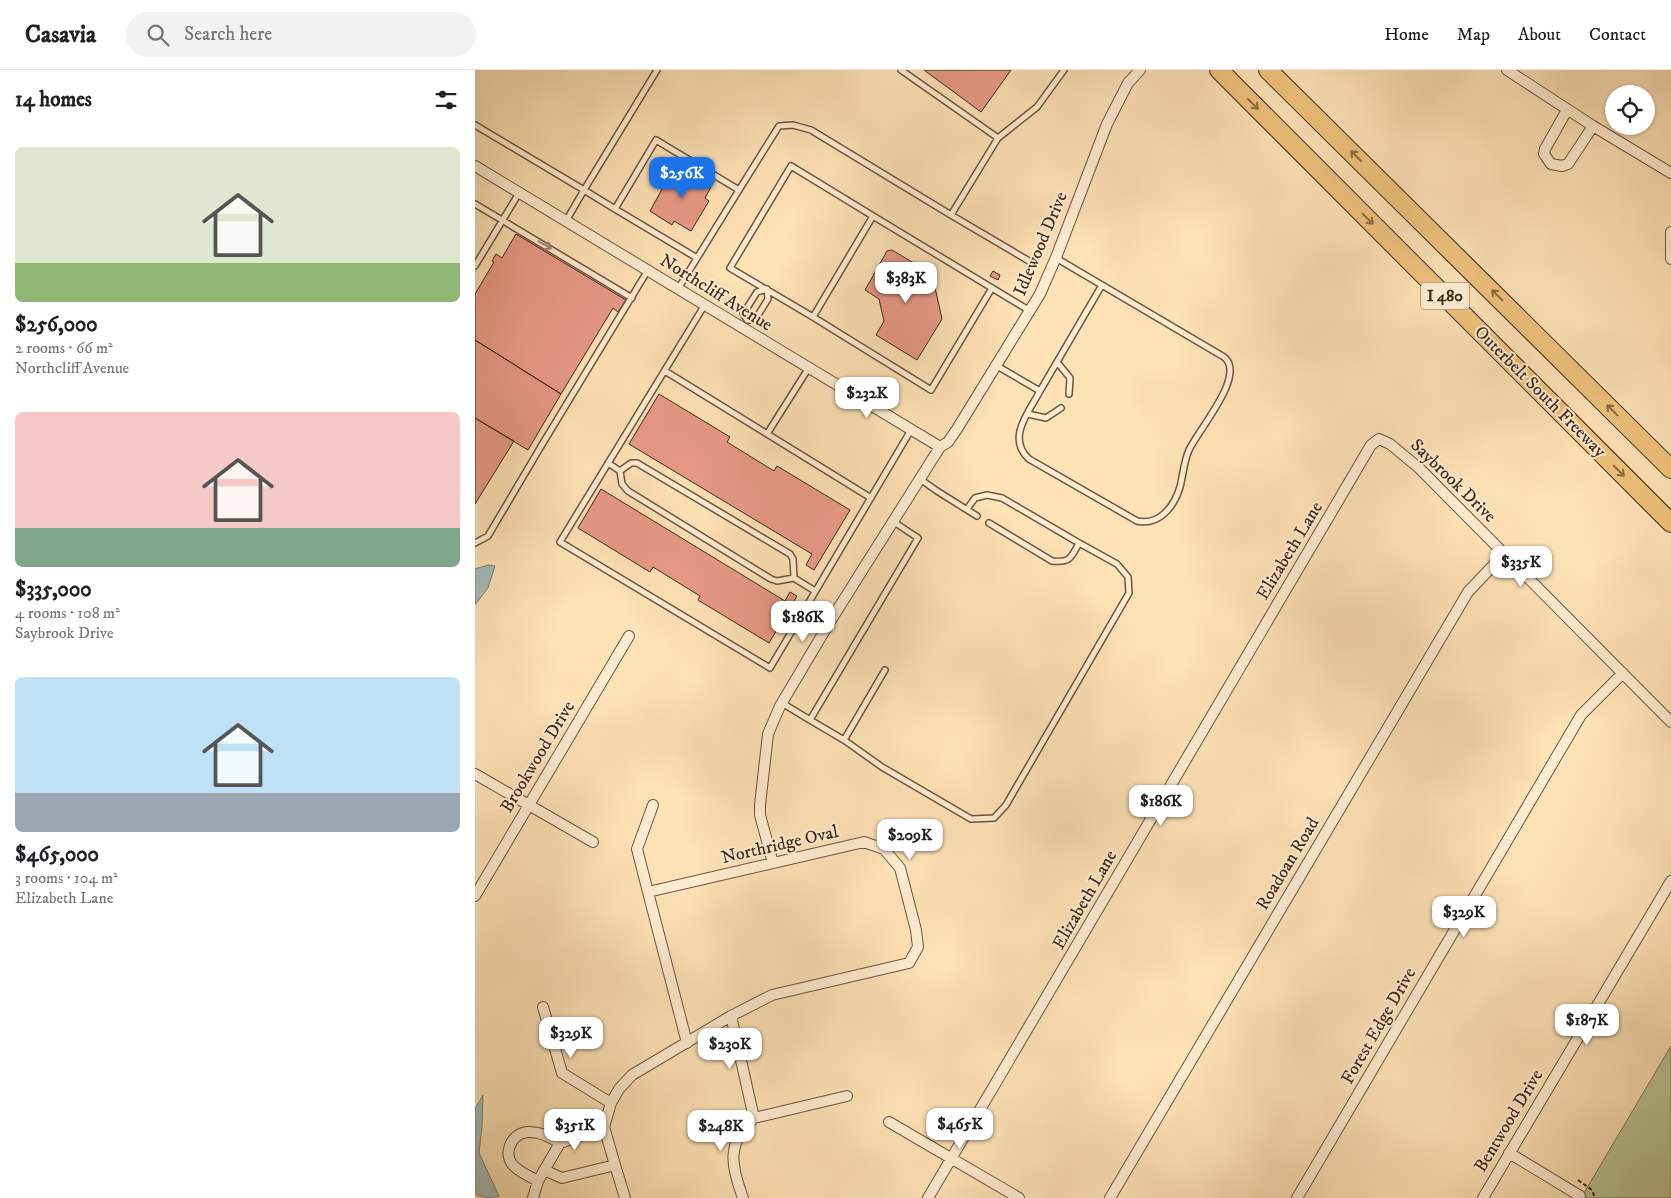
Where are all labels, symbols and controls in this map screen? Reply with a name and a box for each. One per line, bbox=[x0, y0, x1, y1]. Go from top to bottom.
search box bbox=[126, 12, 476, 57]
text: Casavia bbox=[25, 20, 96, 50]
icon: search bbox=[144, 21, 172, 49]
text: Search here bbox=[184, 23, 272, 46]
text: Home bbox=[1384, 24, 1429, 46]
text: Map bbox=[1457, 24, 1490, 46]
text: About bbox=[1518, 24, 1561, 46]
text: Contact bbox=[1589, 24, 1646, 46]
map controls bbox=[1605, 85, 1655, 135]
button: locate bbox=[1605, 85, 1655, 135]
icon: filters bbox=[432, 86, 460, 114]
text: 14 homes bbox=[15, 87, 92, 113]
one-way arrow bbox=[1247, 98, 1259, 111]
one-way arrow bbox=[1350, 150, 1362, 162]
pin: $256K bbox=[647, 156, 717, 199]
text: $256K bbox=[660, 163, 704, 183]
icon: home bbox=[193, 180, 283, 270]
street label: Idlewood Drive bbox=[1009, 189, 1073, 299]
one-way arrow bbox=[1362, 213, 1374, 226]
one-way arrow bbox=[537, 241, 551, 251]
street label: Northcliff Avenue bbox=[656, 250, 776, 336]
pin: $383K bbox=[871, 262, 941, 304]
text: $383K bbox=[886, 268, 926, 288]
road number: I 480 bbox=[1421, 282, 1469, 310]
one-way arrow bbox=[1491, 289, 1503, 301]
text: $256,000 bbox=[15, 312, 98, 338]
street label: Outerbelt South Freeway bbox=[1469, 321, 1611, 463]
text: 2 rooms · 66 m² bbox=[15, 338, 113, 358]
text: Northcliff Avenue bbox=[15, 358, 129, 378]
pin: $232K bbox=[832, 376, 902, 419]
text: $232K bbox=[846, 383, 888, 403]
one-way arrow bbox=[1606, 404, 1618, 416]
street label: Saybrook Drive bbox=[1405, 435, 1501, 527]
icon: home bbox=[193, 445, 283, 535]
one-way arrow bbox=[1613, 464, 1625, 477]
street label: Elizabeth Lane bbox=[1252, 498, 1328, 604]
pin: $335K bbox=[1486, 546, 1556, 588]
text: $335K bbox=[1501, 552, 1541, 572]
text: $335,000 bbox=[15, 577, 91, 603]
pin: $186K bbox=[768, 600, 838, 643]
text: 4 rooms · 108 m² bbox=[15, 603, 120, 623]
text: $186K bbox=[782, 607, 824, 627]
text: Saybrook Drive bbox=[15, 623, 114, 643]
street label: Brookwood Drive bbox=[496, 697, 580, 817]
icon: home bbox=[193, 710, 283, 800]
pin: $186K bbox=[1126, 784, 1196, 827]
text: $186K bbox=[1140, 791, 1182, 811]
street label: Roadoan Road bbox=[1252, 814, 1324, 914]
pin: $209K bbox=[875, 818, 945, 861]
street label: Northridge Oval bbox=[719, 821, 841, 869]
text: $209K bbox=[888, 825, 932, 845]
text: $465,000 bbox=[15, 842, 99, 868]
street label: Elizabeth Lane bbox=[1048, 847, 1122, 953]
text: 3 rooms · 104 m² bbox=[15, 868, 118, 888]
text: Elizabeth Lane bbox=[15, 888, 113, 908]
pin: $329K bbox=[1429, 896, 1499, 938]
text: $329K bbox=[1443, 902, 1485, 922]
street label: Forest Edge Drive bbox=[1337, 964, 1421, 1088]
pin: $187K bbox=[1552, 1004, 1622, 1046]
text: $187K bbox=[1566, 1010, 1608, 1030]
pin: $329K bbox=[536, 1016, 606, 1059]
text: $329K bbox=[550, 1023, 592, 1043]
pin: $230K bbox=[695, 1028, 765, 1070]
text: $230K bbox=[709, 1034, 751, 1054]
street label: Bentwood Drive bbox=[1470, 1066, 1548, 1176]
pin: $351K bbox=[540, 1108, 610, 1151]
pin: $465K bbox=[925, 1108, 995, 1150]
pin: $248K bbox=[686, 1110, 756, 1152]
text: $465K bbox=[937, 1114, 983, 1134]
text: $351K bbox=[555, 1115, 595, 1135]
text: $248K bbox=[698, 1116, 744, 1136]

